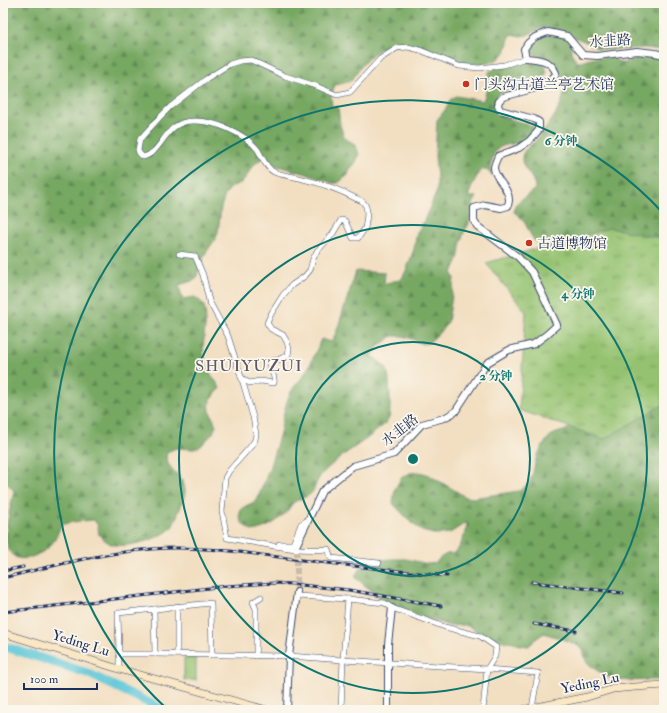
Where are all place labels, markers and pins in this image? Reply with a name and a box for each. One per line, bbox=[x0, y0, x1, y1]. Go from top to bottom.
place label: 门头沟古道兰亭艺术馆 bbox=[474, 76, 614, 93]
marker: 门头沟古道兰亭艺术馆 bbox=[461, 79, 471, 89]
place label: 古道博物馆 bbox=[537, 235, 607, 252]
marker: 古道博物馆 bbox=[524, 238, 534, 248]
centre of rings bbox=[406, 452, 420, 466]

